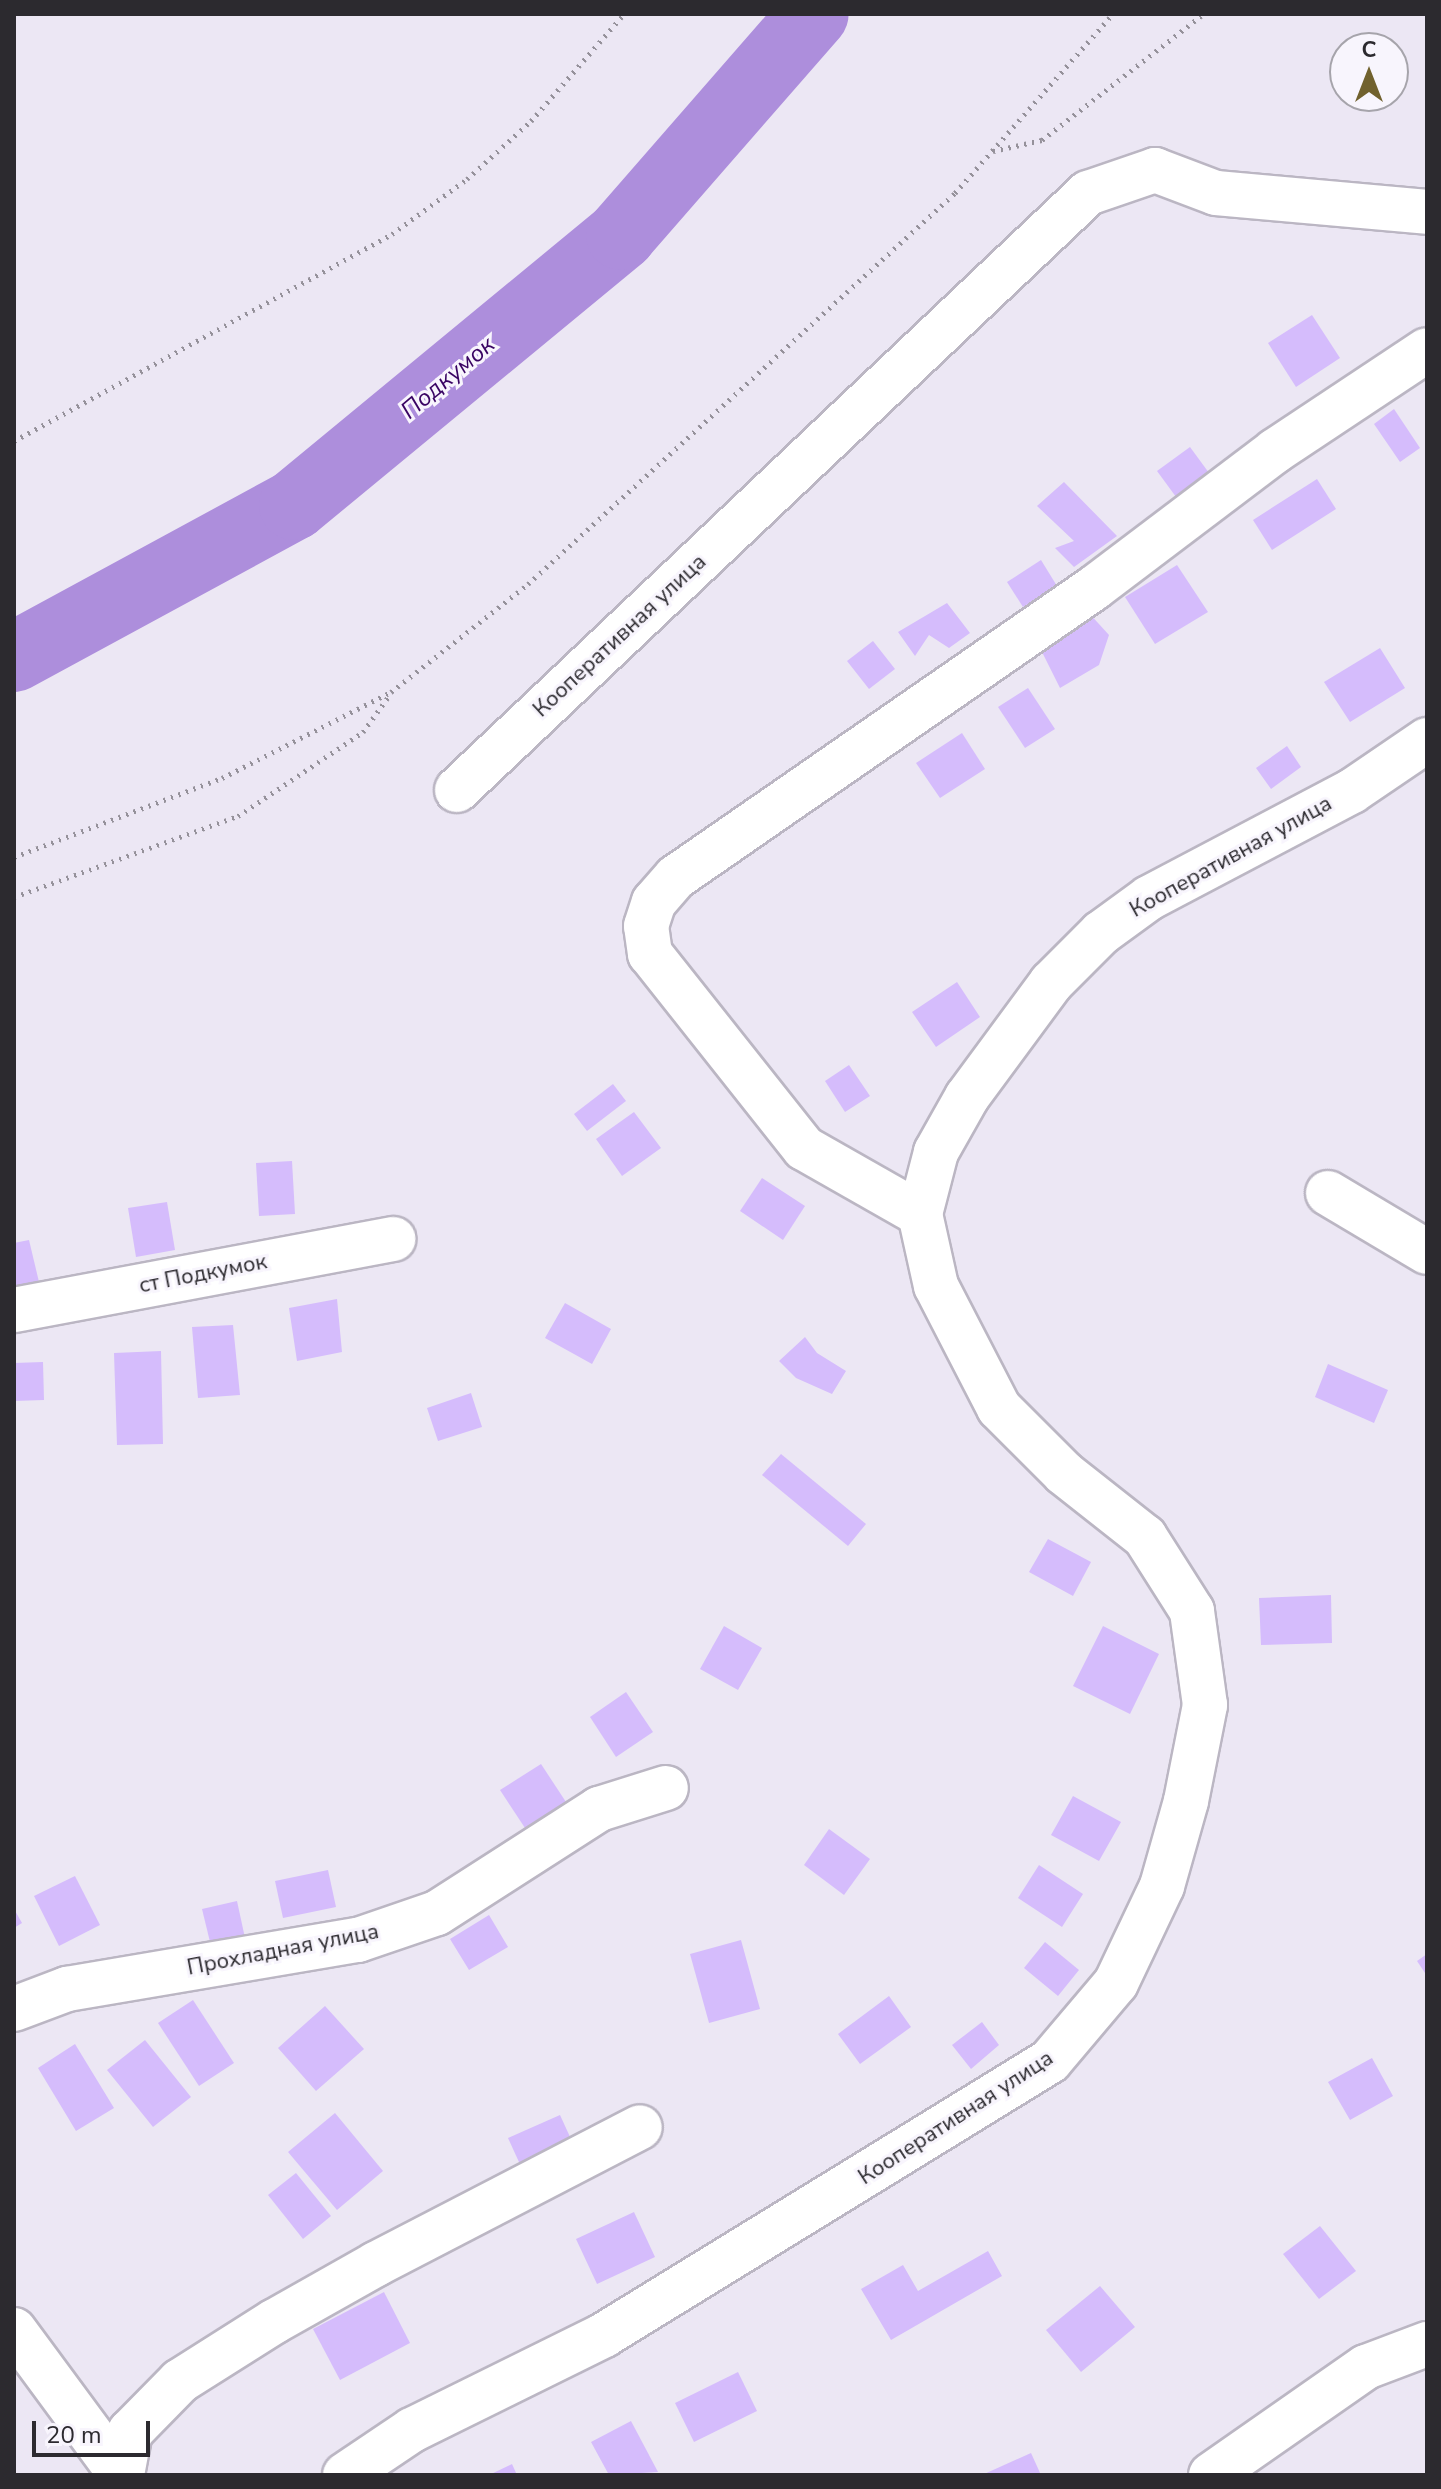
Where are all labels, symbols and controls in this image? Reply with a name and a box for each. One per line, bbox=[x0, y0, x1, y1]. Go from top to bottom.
north arrow bbox=[1329, 32, 1409, 112]
text: С bbox=[1362, 35, 1376, 65]
water label: Подкумок bbox=[395, 331, 501, 425]
street label: Кооперативная улица bbox=[528, 549, 712, 723]
street label: Кооперативная улица bbox=[1125, 790, 1337, 924]
street label: ст Подкумок bbox=[137, 1249, 269, 1299]
street label: Прохладная улица bbox=[185, 1918, 381, 1982]
street label: Кооперативная улица bbox=[854, 2045, 1058, 2191]
scale bar bbox=[36, 2405, 154, 2455]
text: 20 m bbox=[46, 2419, 102, 2451]

